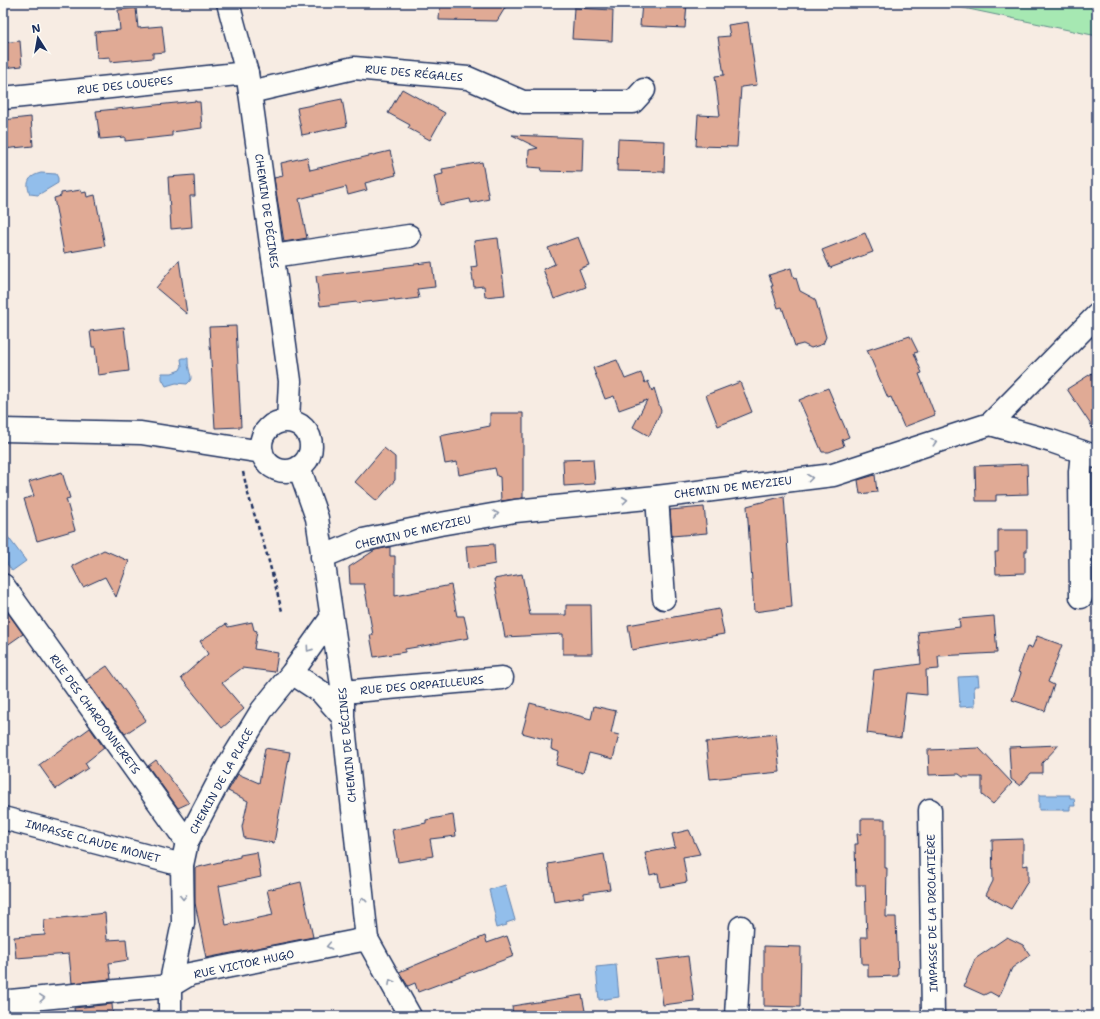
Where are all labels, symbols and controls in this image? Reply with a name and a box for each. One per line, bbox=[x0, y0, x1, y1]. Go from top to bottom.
north arrow bbox=[18, 18, 58, 58]
text: N bbox=[30, 20, 42, 37]
street label: RUE DES RÉGALES bbox=[364, 61, 464, 85]
street label: RUE DES LOUEPES bbox=[76, 73, 174, 98]
street label: CHEMIN DE DÉCINES bbox=[251, 153, 283, 269]
one-way arrow bbox=[931, 438, 938, 447]
street label: CHEMIN DE MEYZIEU bbox=[673, 473, 793, 502]
one-way arrow bbox=[807, 473, 813, 482]
one-way arrow bbox=[622, 495, 628, 504]
one-way arrow bbox=[493, 510, 499, 519]
street label: CHEMIN DE MEYZIEU bbox=[354, 512, 473, 553]
one-way arrow bbox=[307, 645, 314, 652]
street label: RUE DES CHARDONNERETS bbox=[46, 651, 143, 777]
street label: RUE DES ORPAILLEURS bbox=[360, 673, 484, 698]
street label: CHEMIN DE DÉCINES bbox=[334, 687, 360, 803]
street label: CHEMIN DE LA PLACE bbox=[186, 726, 257, 837]
street label: IMPASSE CLAUDE MONET bbox=[24, 816, 162, 867]
street label: IMPASSE DE LA DROLATIÈRE bbox=[923, 834, 941, 992]
one-way arrow bbox=[179, 894, 187, 900]
one-way arrow bbox=[359, 897, 368, 903]
one-way arrow bbox=[326, 942, 332, 950]
street label: RUE VICTOR HUGO bbox=[193, 947, 296, 982]
one-way arrow bbox=[388, 979, 396, 986]
one-way arrow bbox=[39, 993, 45, 1002]

